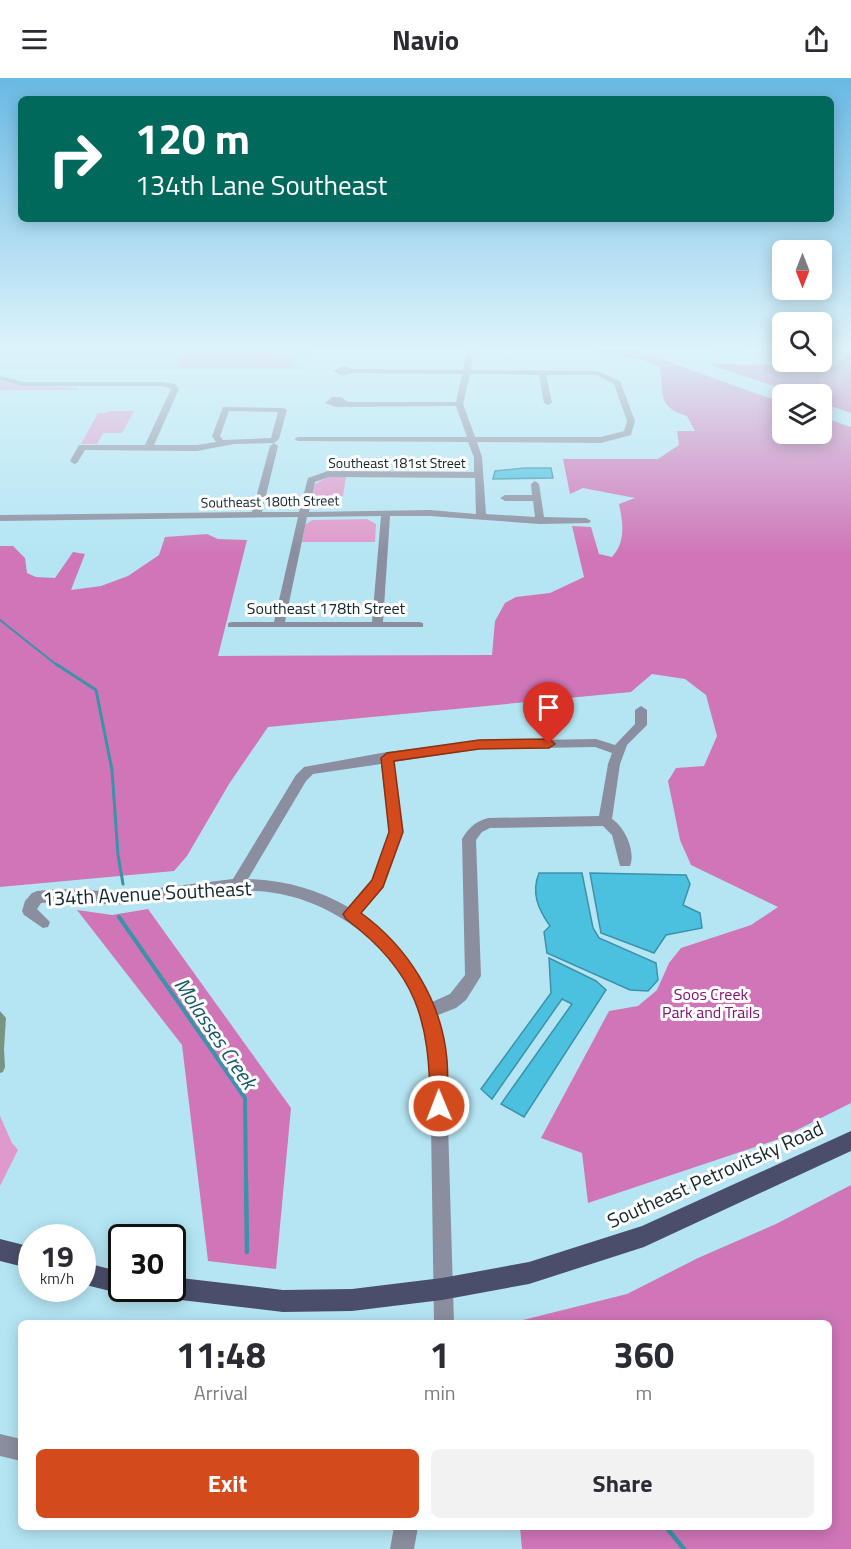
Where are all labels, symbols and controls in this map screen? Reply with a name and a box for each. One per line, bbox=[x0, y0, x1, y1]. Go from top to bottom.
text: Navio bbox=[392, 19, 459, 60]
icon: menu bbox=[18, 23, 51, 56]
icon: share bbox=[800, 23, 833, 56]
text: 120 m bbox=[135, 106, 250, 170]
icon: right bbox=[36, 120, 114, 198]
text: 134th Lane Southeast bbox=[135, 164, 387, 205]
north arrow bbox=[772, 240, 832, 300]
map controls bbox=[772, 240, 832, 444]
button: search bbox=[772, 312, 832, 372]
button: layers bbox=[772, 384, 832, 444]
street label: Southeast 181st Street bbox=[328, 452, 466, 473]
street label: Southeast 180th Street bbox=[201, 489, 340, 513]
street label: Southeast 178th Street bbox=[247, 596, 406, 620]
pin bbox=[523, 682, 574, 744]
icon: arrive bbox=[532, 691, 565, 724]
street label: 134th Avenue Southeast bbox=[42, 872, 252, 914]
water label: Molasses Creek bbox=[167, 971, 267, 1097]
park label: Soos Creek Park and Trails bbox=[662, 982, 760, 1024]
position arrow bbox=[407, 1074, 471, 1138]
street label: Southeast Petrovitsky Road bbox=[602, 1112, 828, 1236]
speed limit sign: 30 bbox=[108, 1224, 186, 1302]
text: 19 bbox=[40, 1233, 74, 1279]
text: km/h bbox=[40, 1267, 74, 1290]
text: 11:48 bbox=[176, 1327, 266, 1382]
text: 1 bbox=[430, 1327, 450, 1382]
text: 360 bbox=[614, 1327, 674, 1382]
text: Arrival bbox=[194, 1377, 248, 1408]
text: min bbox=[424, 1377, 456, 1408]
text: m bbox=[635, 1377, 652, 1408]
button: Exit bbox=[36, 1449, 419, 1518]
button: Share bbox=[431, 1449, 814, 1518]

